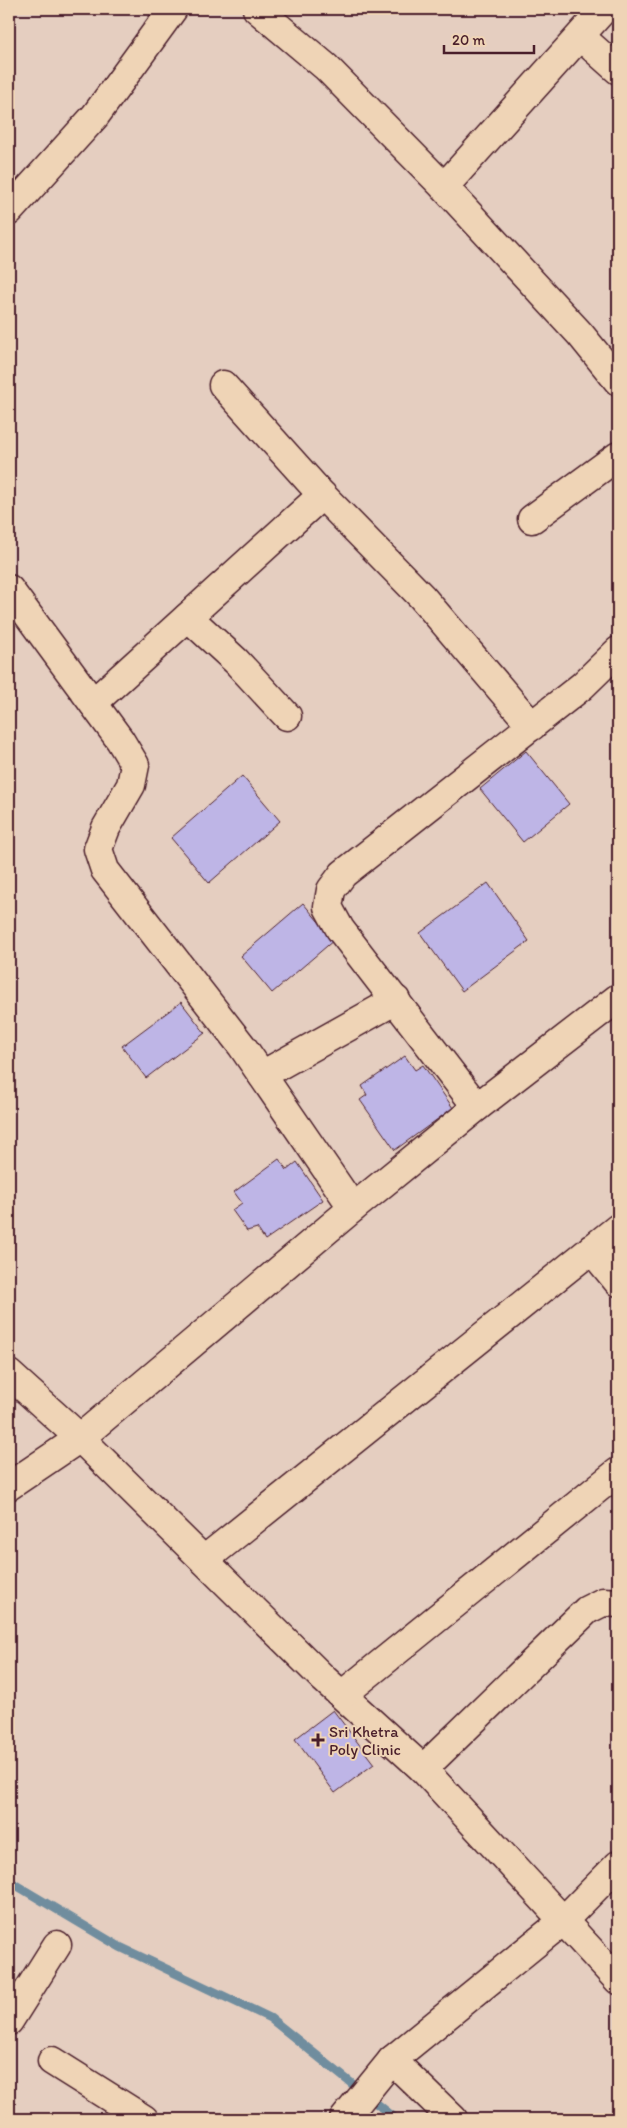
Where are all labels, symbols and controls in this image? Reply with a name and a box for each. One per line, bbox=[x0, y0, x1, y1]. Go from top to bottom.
scale bar bbox=[444, 22, 534, 54]
text: 20 m bbox=[452, 31, 486, 49]
place label: Sri Khetra Poly Clinic bbox=[329, 1722, 401, 1759]
marker: Sri Khetra Poly Clinic bbox=[311, 1733, 325, 1747]

